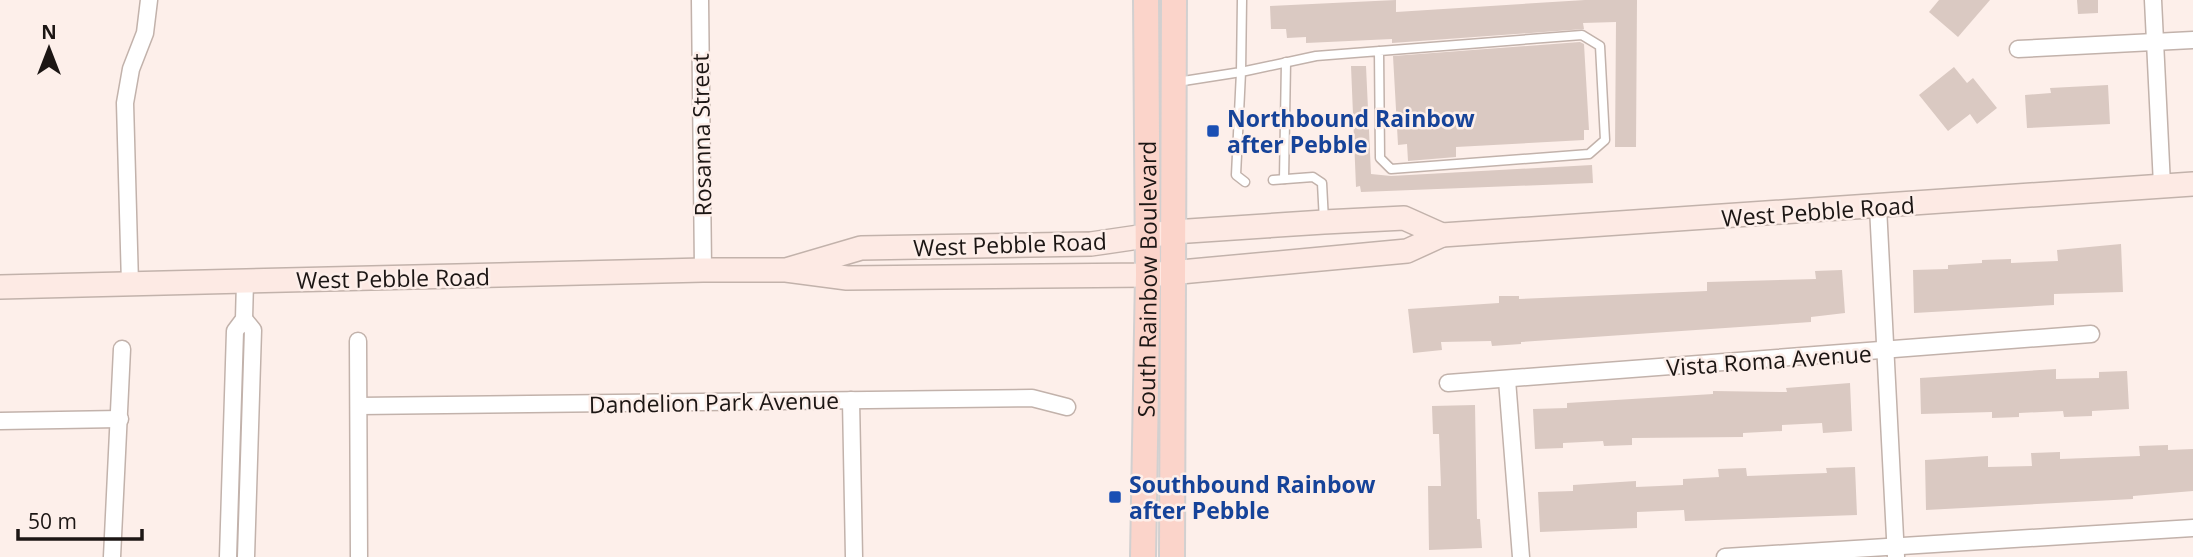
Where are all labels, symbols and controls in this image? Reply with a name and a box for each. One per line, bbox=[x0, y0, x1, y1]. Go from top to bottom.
north arrow bbox=[14, 14, 84, 84]
text: N bbox=[41, 19, 57, 45]
street label: Rosanna Street bbox=[684, 53, 718, 217]
place label: Northbound Rainbow after Pebble bbox=[1227, 102, 1475, 160]
marker: Northbound Rainbow after Pebble bbox=[1205, 123, 1221, 139]
street label: South Rainbow Boulevard bbox=[1129, 141, 1164, 418]
street label: West Pebble Road bbox=[1720, 188, 1916, 234]
street label: West Pebble Road bbox=[913, 225, 1107, 263]
street label: West Pebble Road bbox=[296, 260, 490, 296]
street label: Vista Roma Avenue bbox=[1665, 337, 1873, 383]
street label: Dandelion Park Avenue bbox=[589, 384, 839, 420]
place label: Southbound Rainbow after Pebble bbox=[1129, 468, 1376, 526]
marker: Southbound Rainbow after Pebble bbox=[1107, 489, 1123, 505]
scale bar bbox=[18, 498, 142, 542]
text: 50 m bbox=[28, 507, 77, 535]

